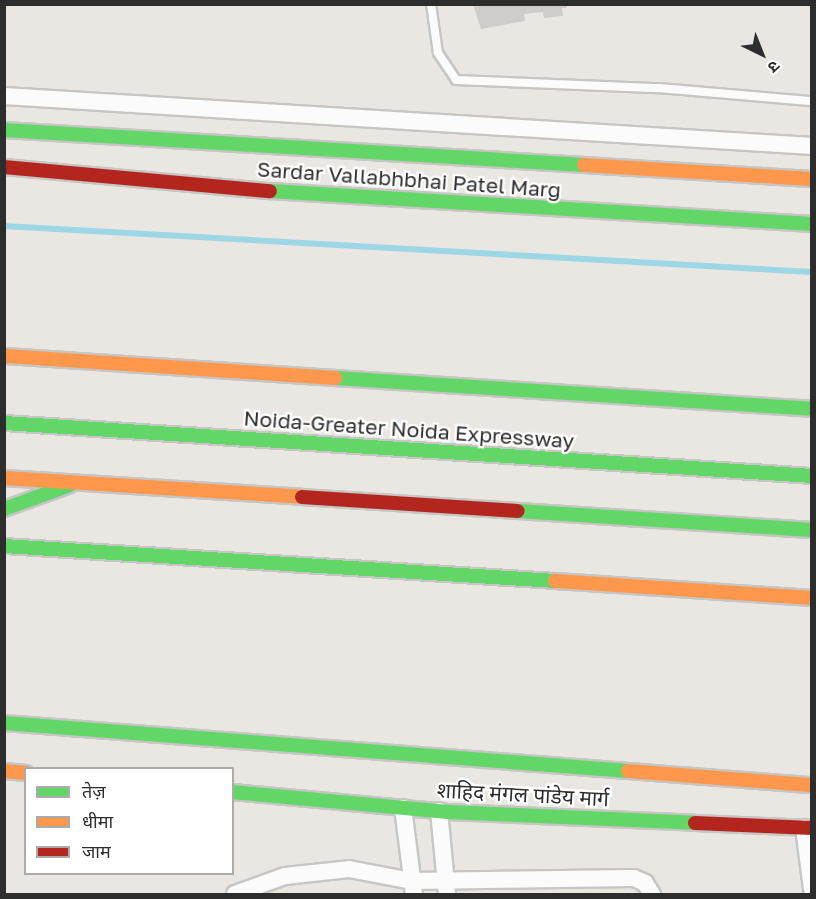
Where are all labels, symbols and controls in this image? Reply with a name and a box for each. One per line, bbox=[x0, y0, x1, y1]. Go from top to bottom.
north arrow bbox=[732, 24, 792, 84]
text: उ bbox=[764, 57, 785, 78]
street label: Sardar Vallabhbhai Patel Marg bbox=[256, 156, 562, 202]
street label: Noida-Greater Noida Expressway bbox=[243, 405, 575, 453]
legend bbox=[24, 767, 234, 875]
street label: शाहिद मंगल पांडेय मार्ग bbox=[436, 777, 610, 811]
text: तेज़ bbox=[82, 780, 106, 802]
text: धीमा bbox=[82, 810, 113, 832]
text: जाम bbox=[82, 840, 111, 862]

